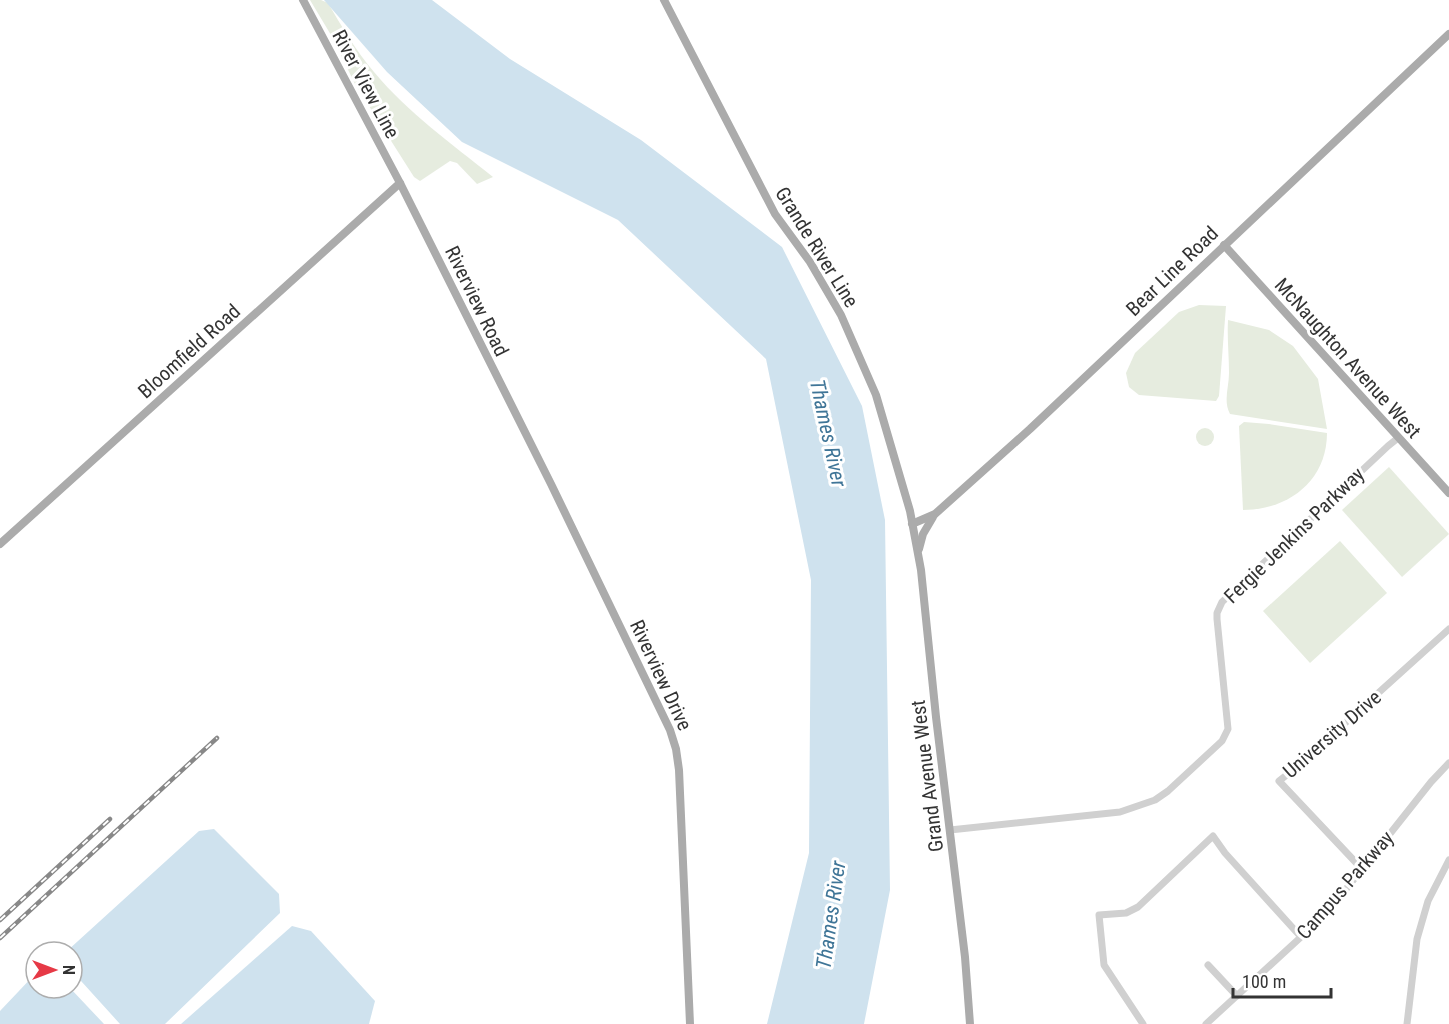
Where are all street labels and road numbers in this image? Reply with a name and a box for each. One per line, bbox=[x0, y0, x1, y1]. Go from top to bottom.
street label: River View Line bbox=[327, 26, 405, 142]
street label: Grande River Line bbox=[770, 182, 864, 312]
street label: Bear Line Road bbox=[1121, 221, 1223, 321]
street label: Riverview Road bbox=[440, 242, 514, 360]
street label: McNaughton Avenue West bbox=[1270, 273, 1426, 443]
street label: Bloomfield Road bbox=[133, 299, 245, 403]
street label: Fergie Jenkins Parkway bbox=[1219, 462, 1369, 608]
street label: Riverview Drive bbox=[625, 616, 697, 734]
street label: University Drive bbox=[1278, 685, 1386, 783]
street label: Grand Avenue West bbox=[906, 699, 948, 853]
street label: Campus Parkway bbox=[1291, 826, 1399, 944]

